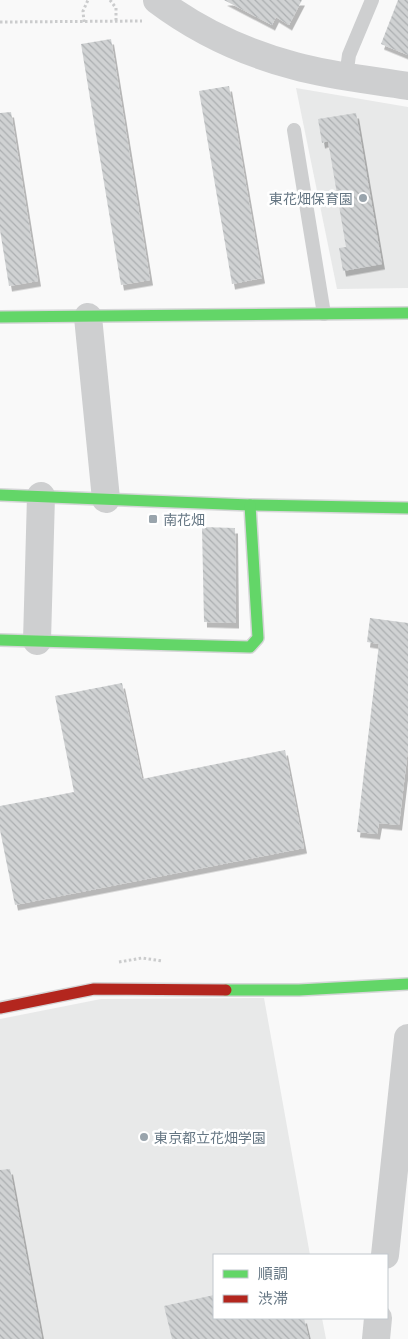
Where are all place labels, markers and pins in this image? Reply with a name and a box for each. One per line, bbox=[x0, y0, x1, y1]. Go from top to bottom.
place label: 東花畑保育園 bbox=[269, 190, 353, 207]
marker: 東花畑保育園 bbox=[357, 192, 369, 204]
place label: 南花畑 bbox=[163, 511, 205, 528]
marker: 南花畑 bbox=[147, 513, 159, 525]
place label: 東京都立花畑学園 bbox=[154, 1129, 266, 1146]
marker: 東京都立花畑学園 bbox=[138, 1131, 150, 1143]

